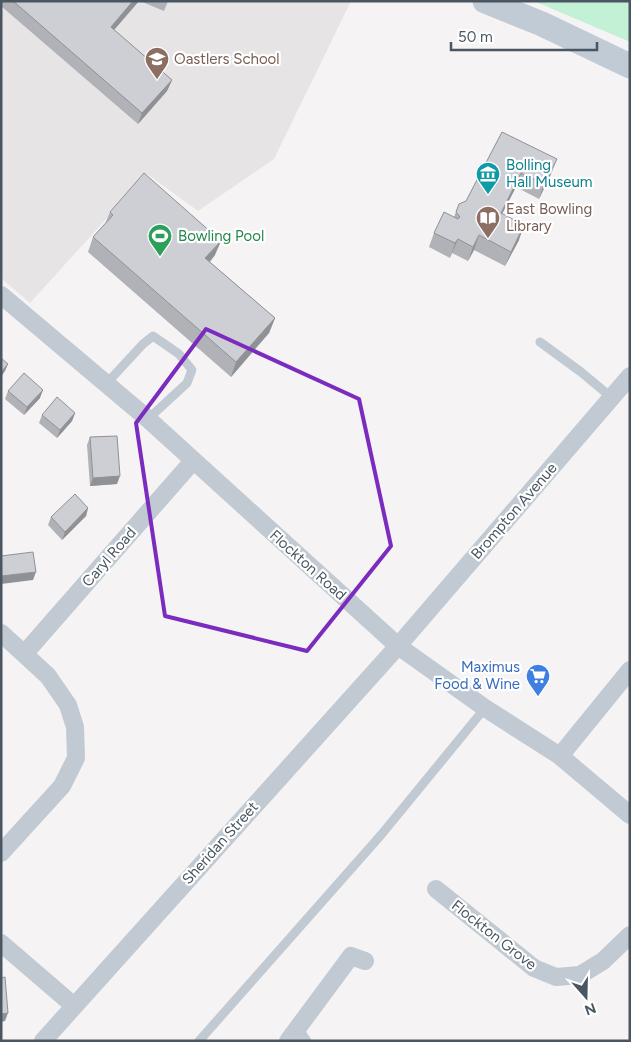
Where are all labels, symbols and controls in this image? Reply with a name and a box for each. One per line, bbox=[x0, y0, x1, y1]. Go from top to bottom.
scale bar bbox=[451, 20, 597, 52]
text: 50 m bbox=[458, 28, 493, 46]
school or university icon: Oastlers School bbox=[144, 46, 170, 80]
place label: Oastlers School bbox=[174, 50, 280, 68]
place label: Bolling Hall Museum bbox=[506, 156, 593, 191]
museum icon: Bolling Hall Museum bbox=[475, 161, 501, 195]
place label: East Bowling Library bbox=[506, 200, 592, 235]
library icon: East Bowling Library bbox=[475, 205, 501, 239]
sports icon: Bowling Pool bbox=[147, 223, 173, 257]
place label: Bowling Pool bbox=[178, 227, 264, 245]
street label: Brompton Avenue bbox=[467, 459, 561, 563]
street label: Caryl Road bbox=[78, 524, 140, 590]
street label: Flockton Road bbox=[266, 526, 350, 604]
place label: Maximus Food & Wine bbox=[434, 658, 520, 693]
supermarket icon: Maximus Food & Wine bbox=[525, 663, 551, 697]
street label: Sheridan Street bbox=[178, 798, 262, 888]
street label: Flockton Grove bbox=[448, 896, 540, 974]
north arrow bbox=[561, 972, 611, 1022]
text: N bbox=[582, 999, 598, 1019]

